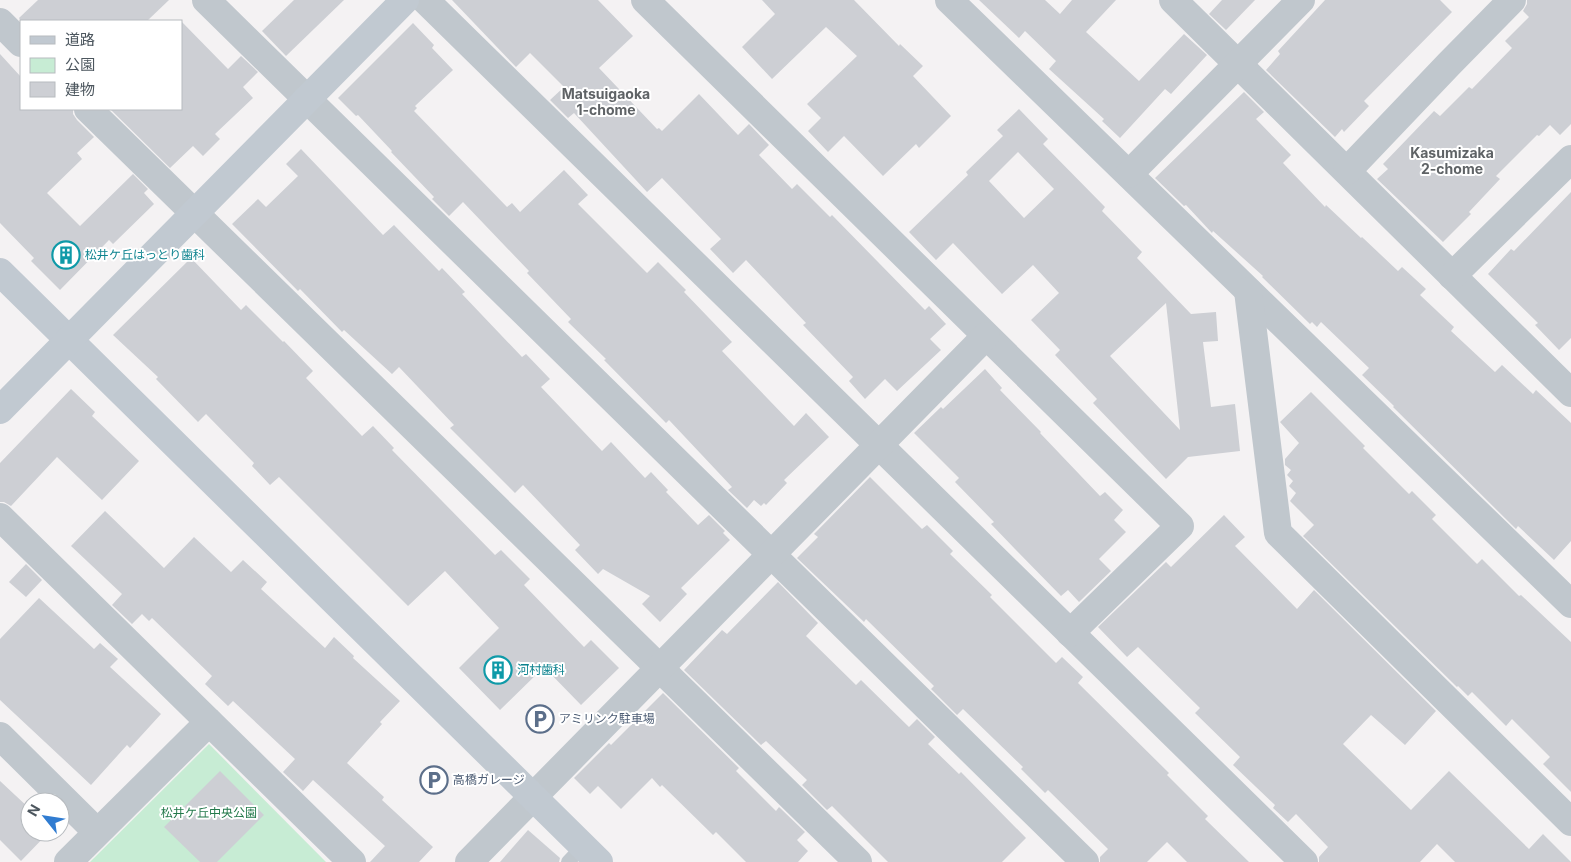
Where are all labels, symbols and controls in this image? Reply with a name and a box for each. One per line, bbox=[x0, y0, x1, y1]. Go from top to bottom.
legend bbox=[20, 20, 182, 110]
text: 道路 bbox=[65, 30, 95, 49]
text: 公園 bbox=[65, 55, 95, 74]
text: 建物 bbox=[65, 80, 95, 99]
district label: Matsuigaoka 1-chome bbox=[562, 85, 650, 118]
district label: Kasumizaka 2-chome bbox=[1410, 144, 1494, 177]
building icon: 松井ケ丘はっとり歯科 bbox=[51, 240, 81, 270]
place label: 松井ケ丘はっとり歯科 bbox=[85, 247, 205, 262]
building icon: 河村歯科 bbox=[483, 655, 513, 685]
place label: 河村歯科 bbox=[517, 662, 565, 677]
parking icon: アミリンク駐車場 bbox=[525, 704, 555, 734]
place label: アミリンク駐車場 bbox=[559, 711, 655, 726]
parking icon: 高橋ガレージ bbox=[419, 765, 449, 795]
place label: 高橋ガレージ bbox=[453, 772, 525, 787]
north arrow bbox=[20, 792, 70, 842]
text: N bbox=[23, 801, 43, 819]
park label: 松井ケ丘中央公園 bbox=[161, 805, 257, 820]

